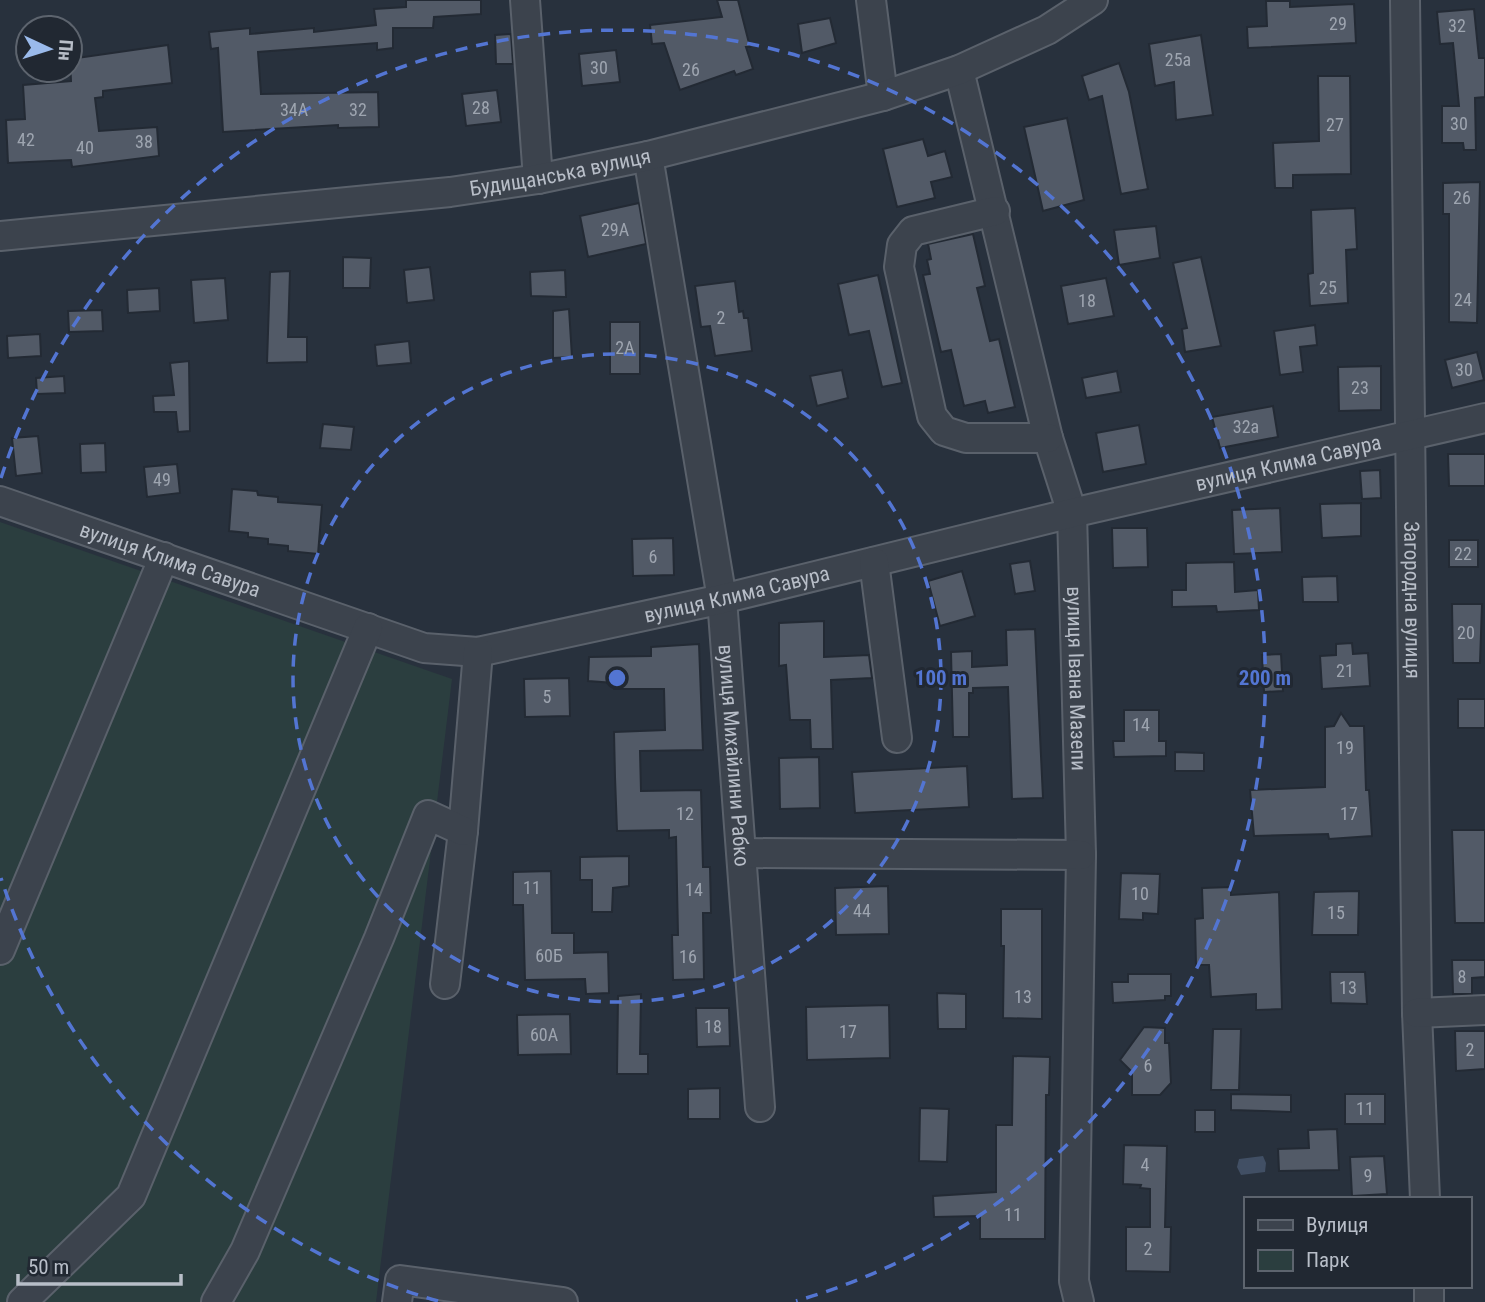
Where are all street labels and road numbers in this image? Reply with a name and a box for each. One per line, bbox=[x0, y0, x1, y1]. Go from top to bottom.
street label: Будищанська вулиця bbox=[468, 144, 653, 201]
street label: вулиця Клима Савура bbox=[1193, 430, 1383, 496]
street label: вулиця Клима Савура bbox=[77, 518, 264, 602]
street label: Загородна вулиця bbox=[1399, 521, 1425, 679]
street label: вулиця Клима Савура bbox=[642, 561, 832, 628]
street label: вулиця Івана Мазепи bbox=[1062, 586, 1091, 771]
street label: вулиця Михайлини Рабко bbox=[713, 644, 754, 867]

